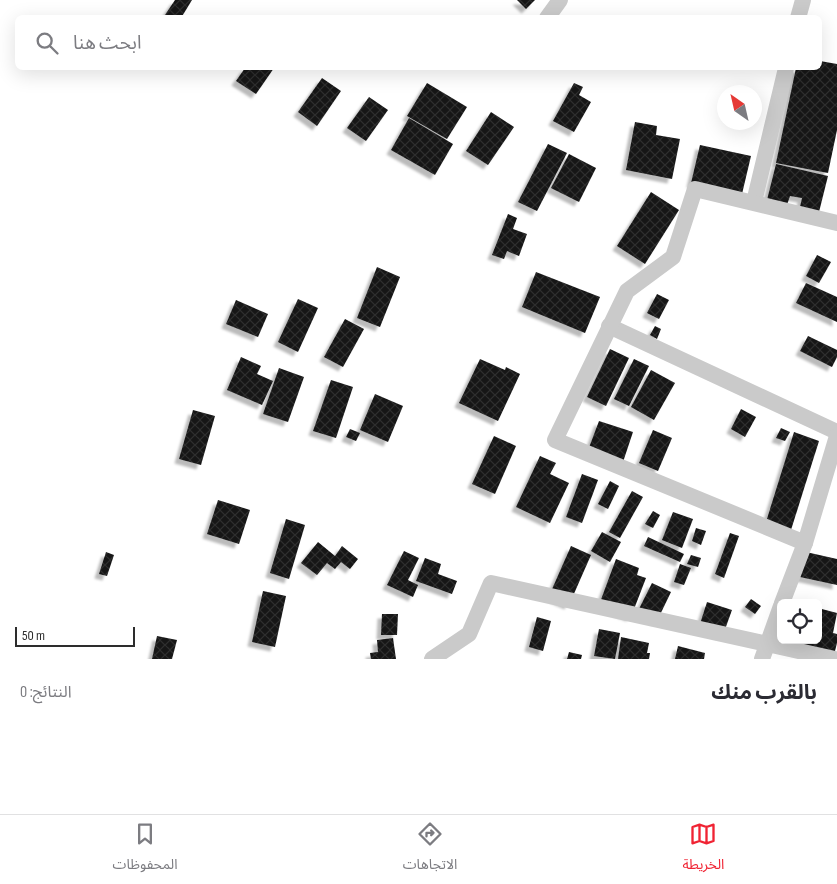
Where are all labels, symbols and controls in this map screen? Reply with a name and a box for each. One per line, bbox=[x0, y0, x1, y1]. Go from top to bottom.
search box bbox=[15, 15, 822, 70]
icon: search bbox=[33, 29, 61, 57]
text: ابحث هنا bbox=[73, 32, 141, 55]
north arrow bbox=[717, 85, 762, 130]
map controls bbox=[777, 599, 822, 644]
button: locate bbox=[777, 599, 822, 644]
scale bar bbox=[15, 624, 135, 647]
text: 50 m bbox=[22, 627, 45, 644]
text: بالقرب منك bbox=[711, 680, 817, 705]
text: النتائج: 0 bbox=[20, 683, 71, 702]
tab: المحفوظات bbox=[113, 820, 178, 879]
tab: الاتجاهات bbox=[403, 820, 457, 879]
tab: الخريطة bbox=[682, 820, 724, 879]

